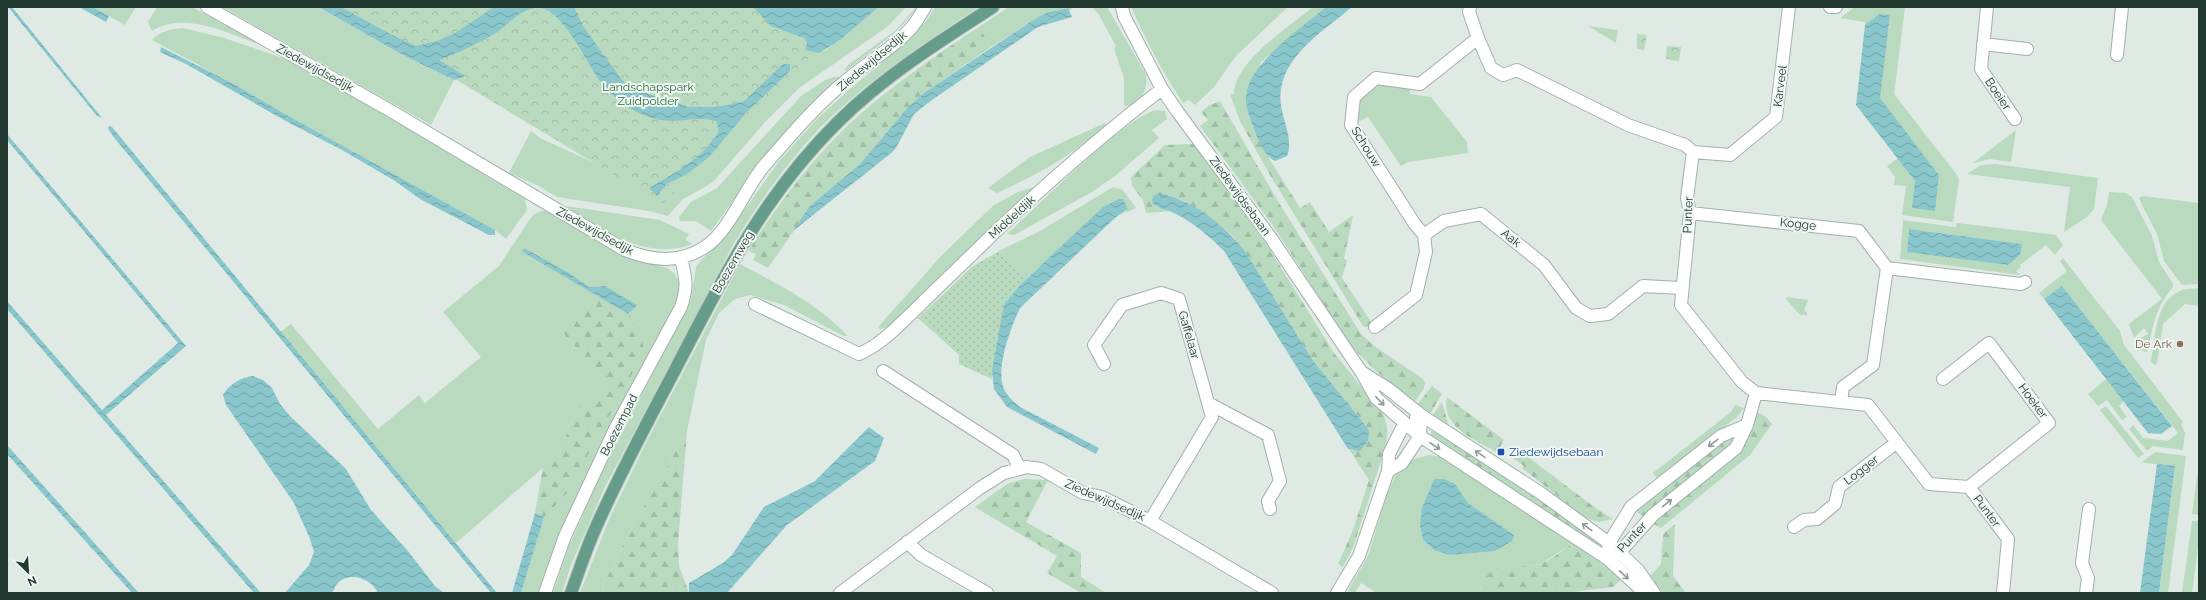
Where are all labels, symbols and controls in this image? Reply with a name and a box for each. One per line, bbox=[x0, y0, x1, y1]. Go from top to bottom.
street label: Ziedewijdsedijk bbox=[835, 28, 910, 94]
street label: Ziedewijdsedijk bbox=[274, 41, 357, 95]
street label: Karveel bbox=[1770, 64, 1790, 108]
street label: Boeier bbox=[1982, 75, 2014, 114]
park label: Landschapspark Zuidpolder bbox=[602, 80, 694, 108]
street label: Schouw bbox=[1348, 124, 1384, 170]
street label: Ziedewijdsebaan bbox=[1207, 154, 1273, 238]
street label: Middeldijk bbox=[986, 192, 1039, 241]
street label: Punter bbox=[1680, 196, 1696, 234]
street label: Ziedewijdsedijk bbox=[554, 204, 637, 258]
street label: Kogge bbox=[1779, 215, 1817, 233]
street label: Aak bbox=[1498, 226, 1524, 250]
street label: Boezemweg bbox=[709, 228, 757, 296]
street label: Gaffelaar bbox=[1175, 309, 1203, 361]
place label: De Ark bbox=[2135, 337, 2173, 351]
marker: De Ark bbox=[2175, 339, 2185, 349]
street label: Hoeker bbox=[2015, 381, 2051, 422]
street label: Boezempad bbox=[597, 392, 641, 458]
one-way arrow bbox=[1375, 396, 1384, 406]
one-way arrow bbox=[1707, 439, 1718, 447]
one-way arrow bbox=[1430, 442, 1441, 451]
place label: Ziedewijdsebaan bbox=[1509, 445, 1603, 459]
marker: Ziedewijdsebaan bbox=[1496, 447, 1506, 457]
one-way arrow bbox=[1474, 450, 1485, 458]
street label: Logger bbox=[1841, 452, 1882, 488]
street label: Ziedewijdsedijk bbox=[1063, 476, 1148, 524]
street label: Punter bbox=[1970, 492, 2004, 530]
one-way arrow bbox=[1662, 499, 1673, 508]
street label: Punter bbox=[1614, 518, 1650, 555]
one-way arrow bbox=[1582, 523, 1593, 531]
north arrow bbox=[8, 552, 48, 592]
one-way arrow bbox=[1619, 570, 1629, 579]
text: N bbox=[25, 573, 39, 588]

